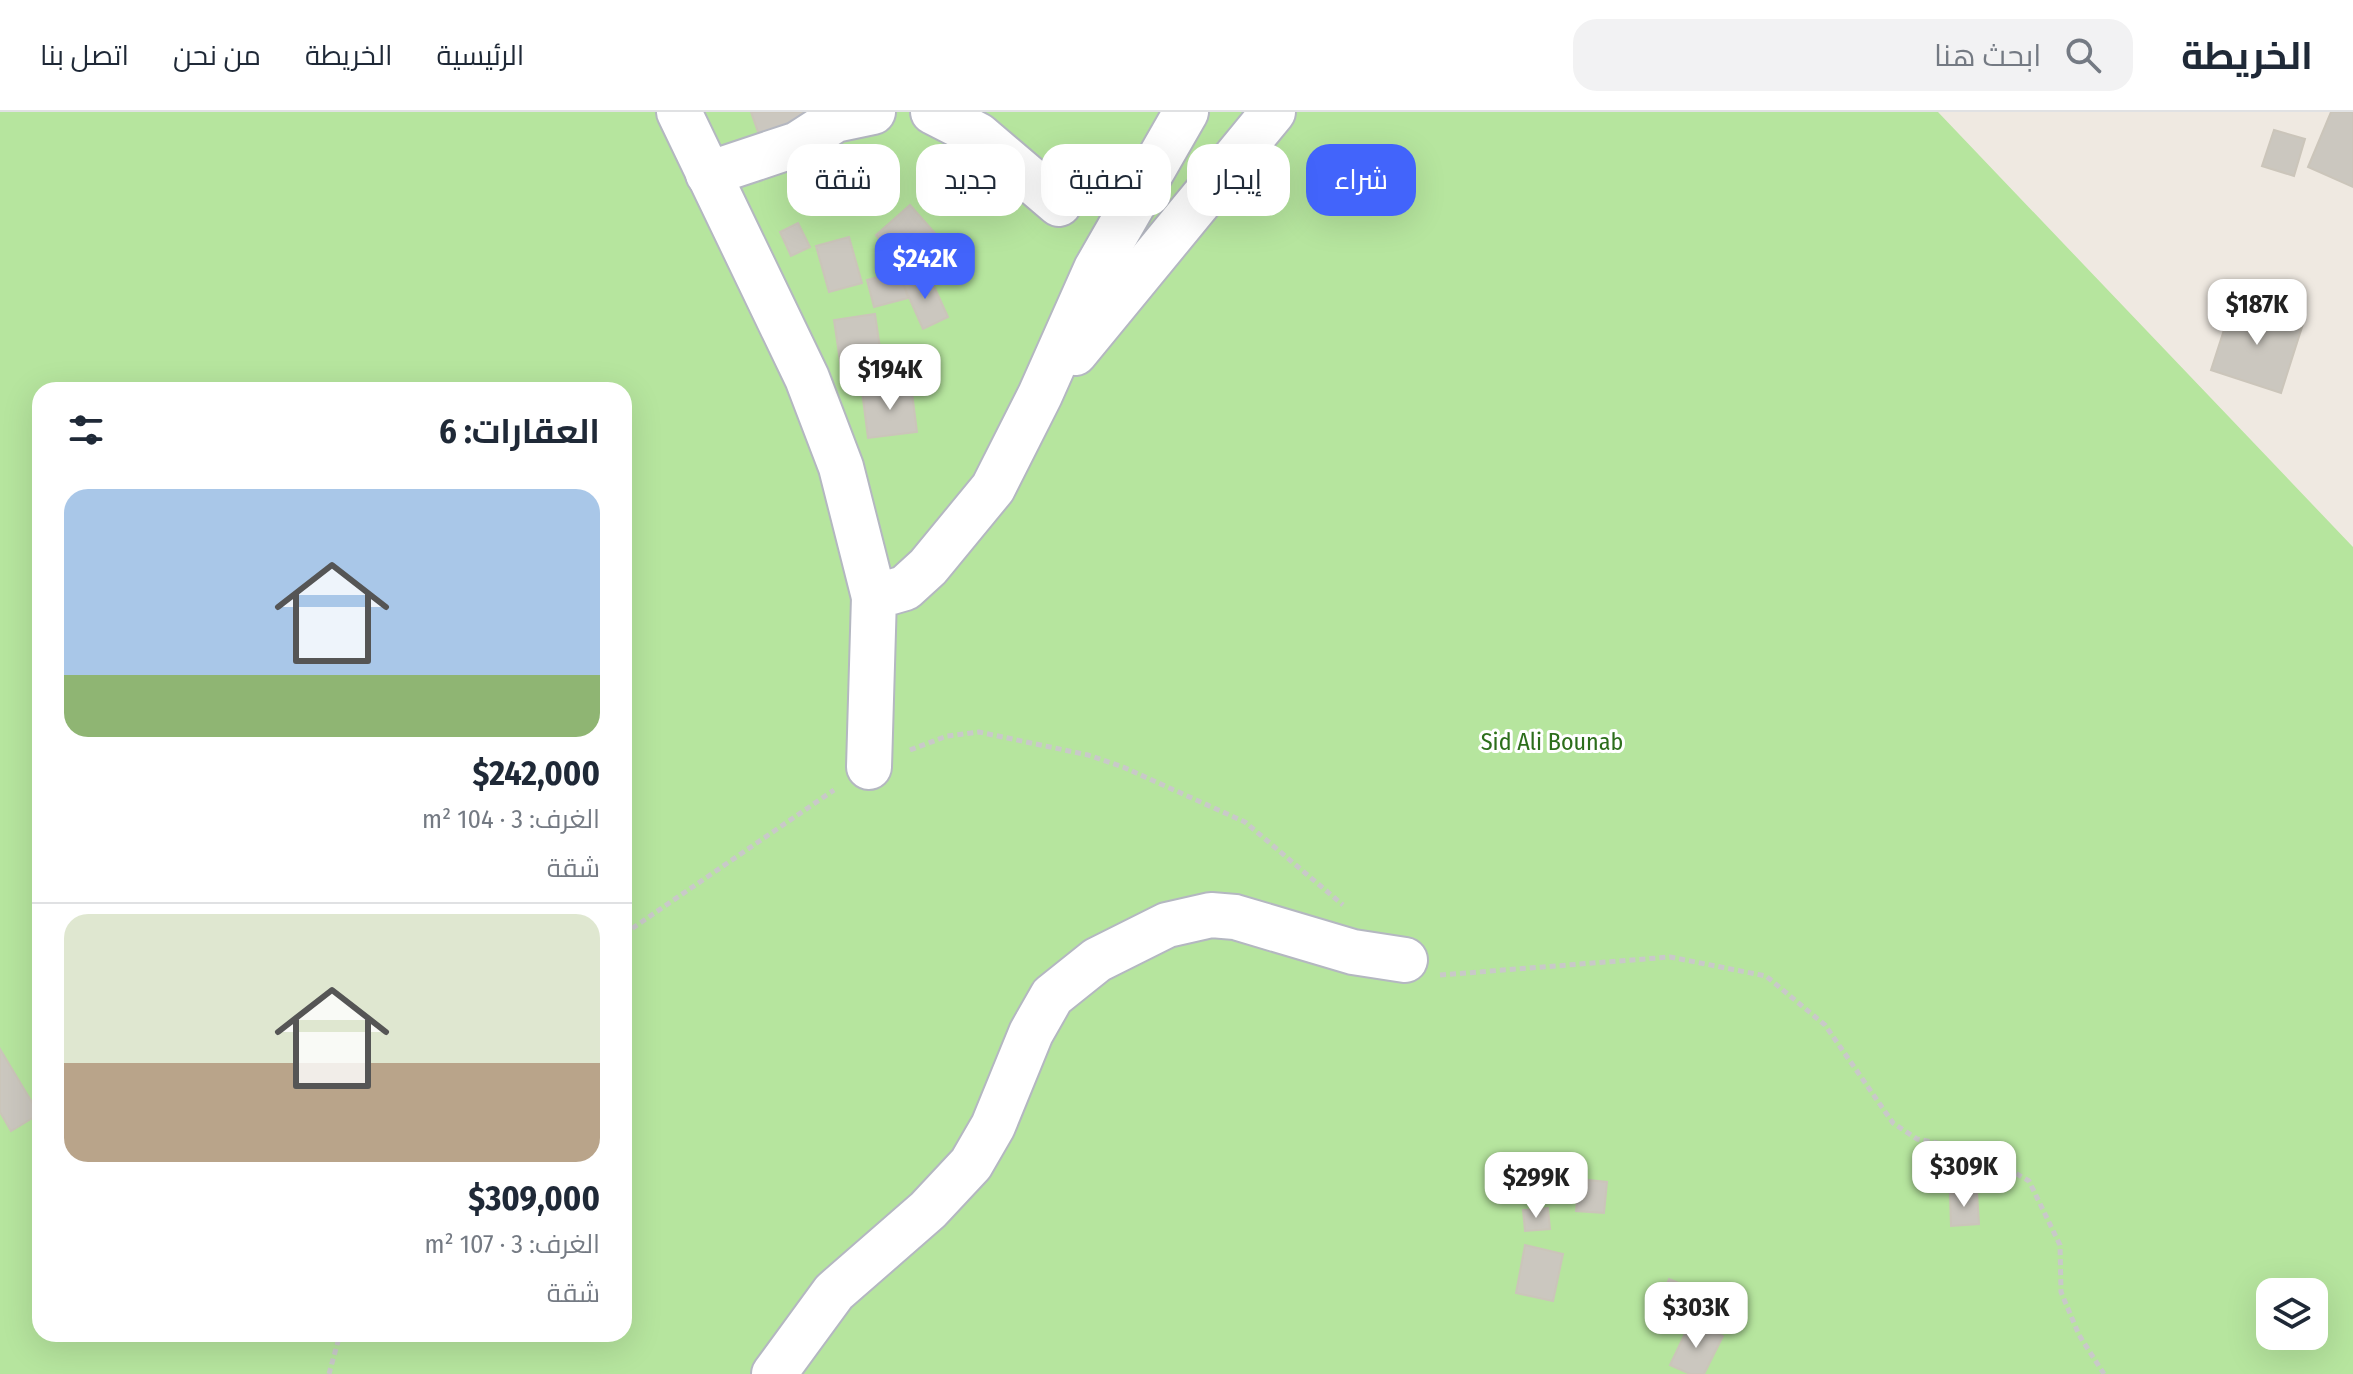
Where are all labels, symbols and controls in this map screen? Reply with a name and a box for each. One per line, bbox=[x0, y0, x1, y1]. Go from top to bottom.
search box bbox=[1573, 19, 2133, 91]
icon: search bbox=[2061, 33, 2105, 77]
text: الخريطة bbox=[2181, 33, 2313, 79]
text: ابحث هنا bbox=[1934, 38, 2041, 74]
text: اتصل بنا bbox=[40, 39, 129, 72]
text: من نحن bbox=[173, 39, 261, 72]
text: الخريطة bbox=[305, 39, 392, 72]
text: الرئيسية bbox=[436, 39, 524, 72]
chip: شقة bbox=[787, 144, 900, 216]
chip: جديد bbox=[916, 144, 1025, 216]
chip: تصفية bbox=[1041, 144, 1171, 216]
chip: إيجار bbox=[1187, 144, 1290, 216]
chip: شراء bbox=[1306, 144, 1416, 216]
pin: $242K bbox=[869, 233, 981, 301]
text: $242K bbox=[893, 243, 957, 274]
pin: $187K bbox=[2201, 279, 2313, 347]
text: $187K bbox=[2226, 289, 2288, 320]
pin: $194K bbox=[834, 344, 946, 412]
text: $194K bbox=[858, 354, 922, 385]
icon: filters bbox=[64, 408, 108, 452]
text: العقارات: 6 bbox=[439, 411, 600, 452]
icon: home bbox=[260, 541, 404, 685]
park label: Sid Ali Bounab bbox=[1481, 728, 1623, 756]
text: $242,000 bbox=[473, 753, 600, 794]
text: الغرف: 3 · 104 m² bbox=[422, 804, 600, 835]
text: شقة bbox=[547, 853, 600, 884]
icon: home bbox=[260, 966, 404, 1110]
pin: $309K bbox=[1908, 1141, 2020, 1209]
text: $309K bbox=[1930, 1151, 1998, 1182]
pin: $299K bbox=[1480, 1152, 1592, 1220]
text: $299K bbox=[1503, 1162, 1569, 1193]
text: $309,000 bbox=[468, 1178, 600, 1219]
text: الغرف: 3 · 107 m² bbox=[424, 1229, 600, 1260]
text: شقة bbox=[547, 1278, 600, 1309]
map controls bbox=[2256, 1278, 2328, 1350]
button: layers bbox=[2256, 1278, 2328, 1350]
pin: $303K bbox=[1640, 1282, 1752, 1350]
text: $303K bbox=[1663, 1292, 1729, 1323]

